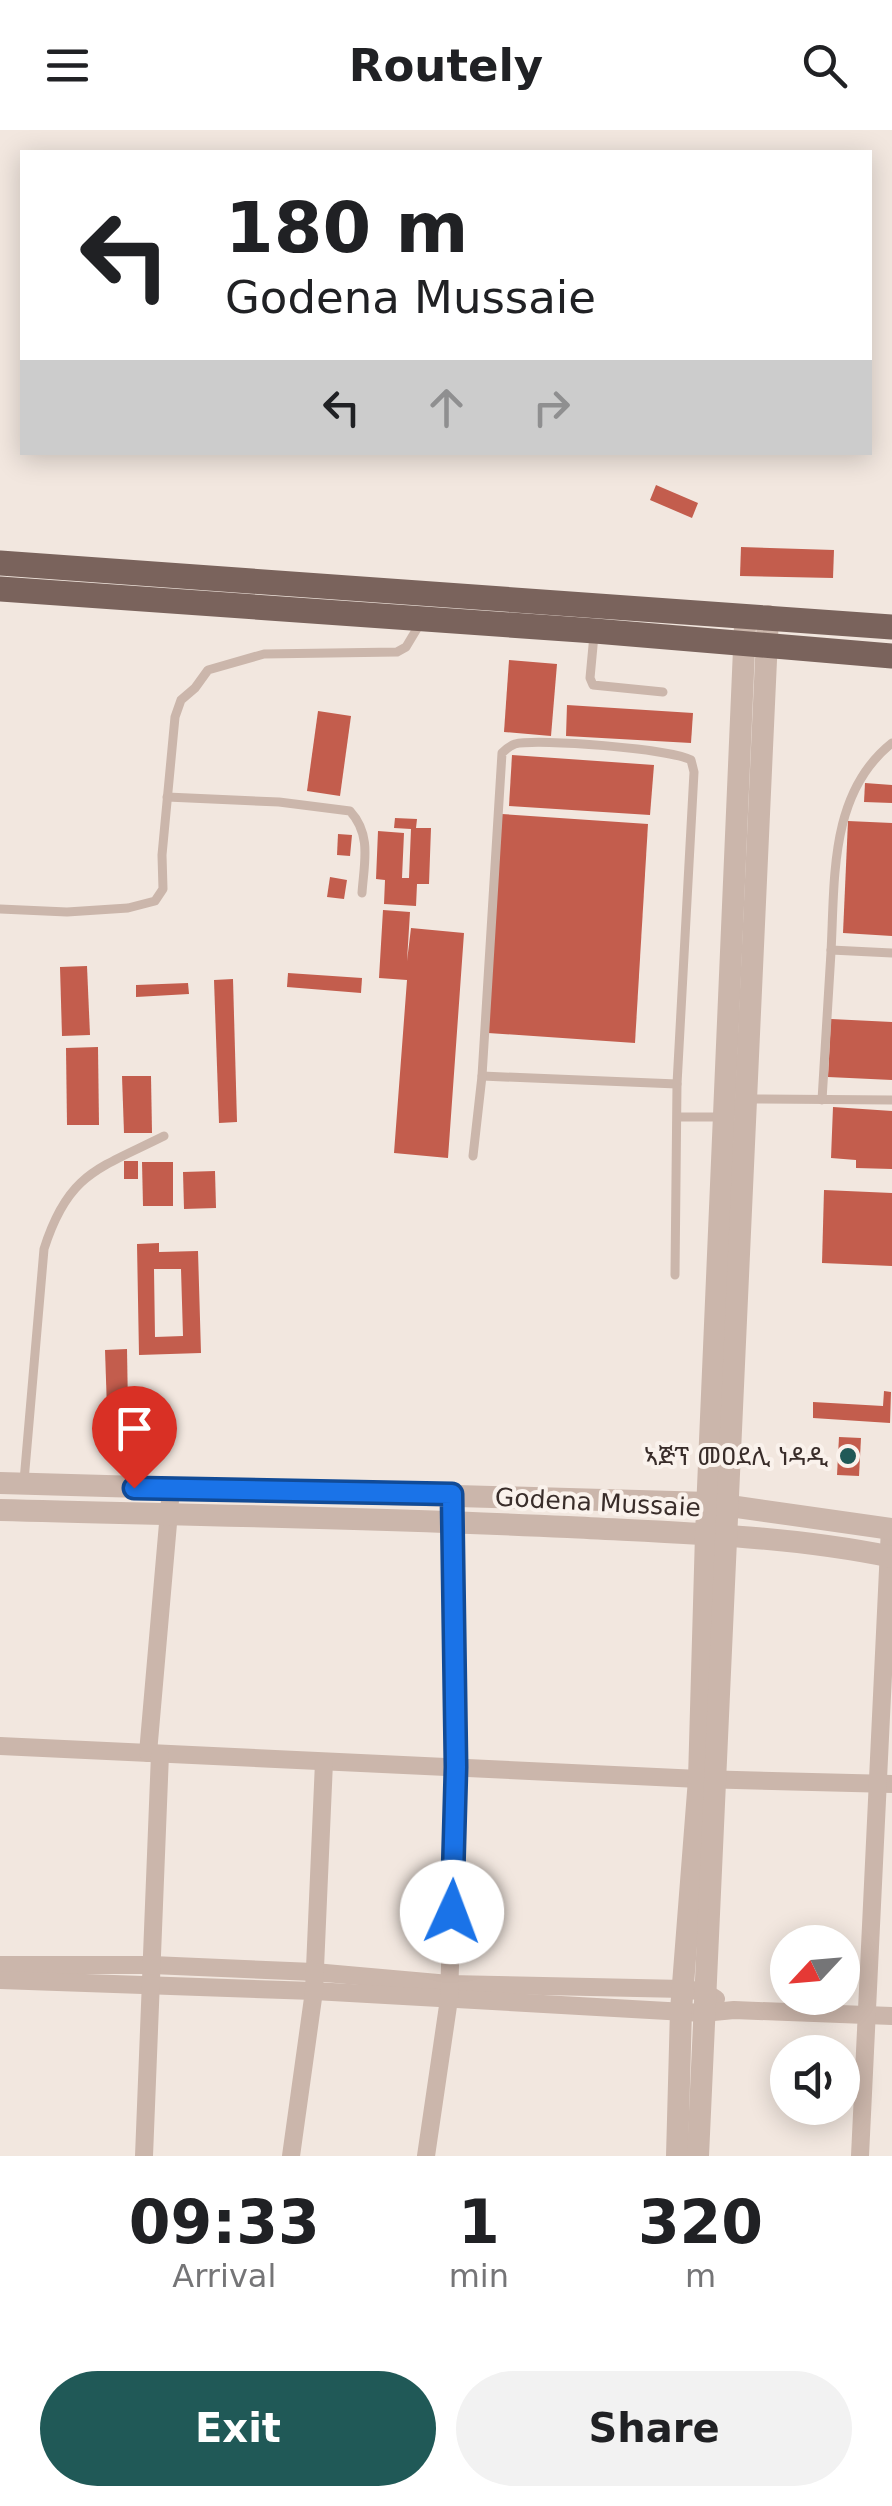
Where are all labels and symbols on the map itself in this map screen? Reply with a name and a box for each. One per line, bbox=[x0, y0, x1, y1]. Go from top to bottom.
pin bbox=[92, 1386, 177, 1489]
place label: ኣጅፕ መዐደሊ ነዳዲ bbox=[644, 1442, 828, 1471]
marker: ኣጅፕ መዐደሊ ነዳዲ bbox=[837, 1445, 859, 1467]
street label: Godena Mussaie bbox=[494, 1483, 702, 1522]
position arrow bbox=[400, 1860, 504, 1964]
north arrow bbox=[770, 1925, 860, 2015]

